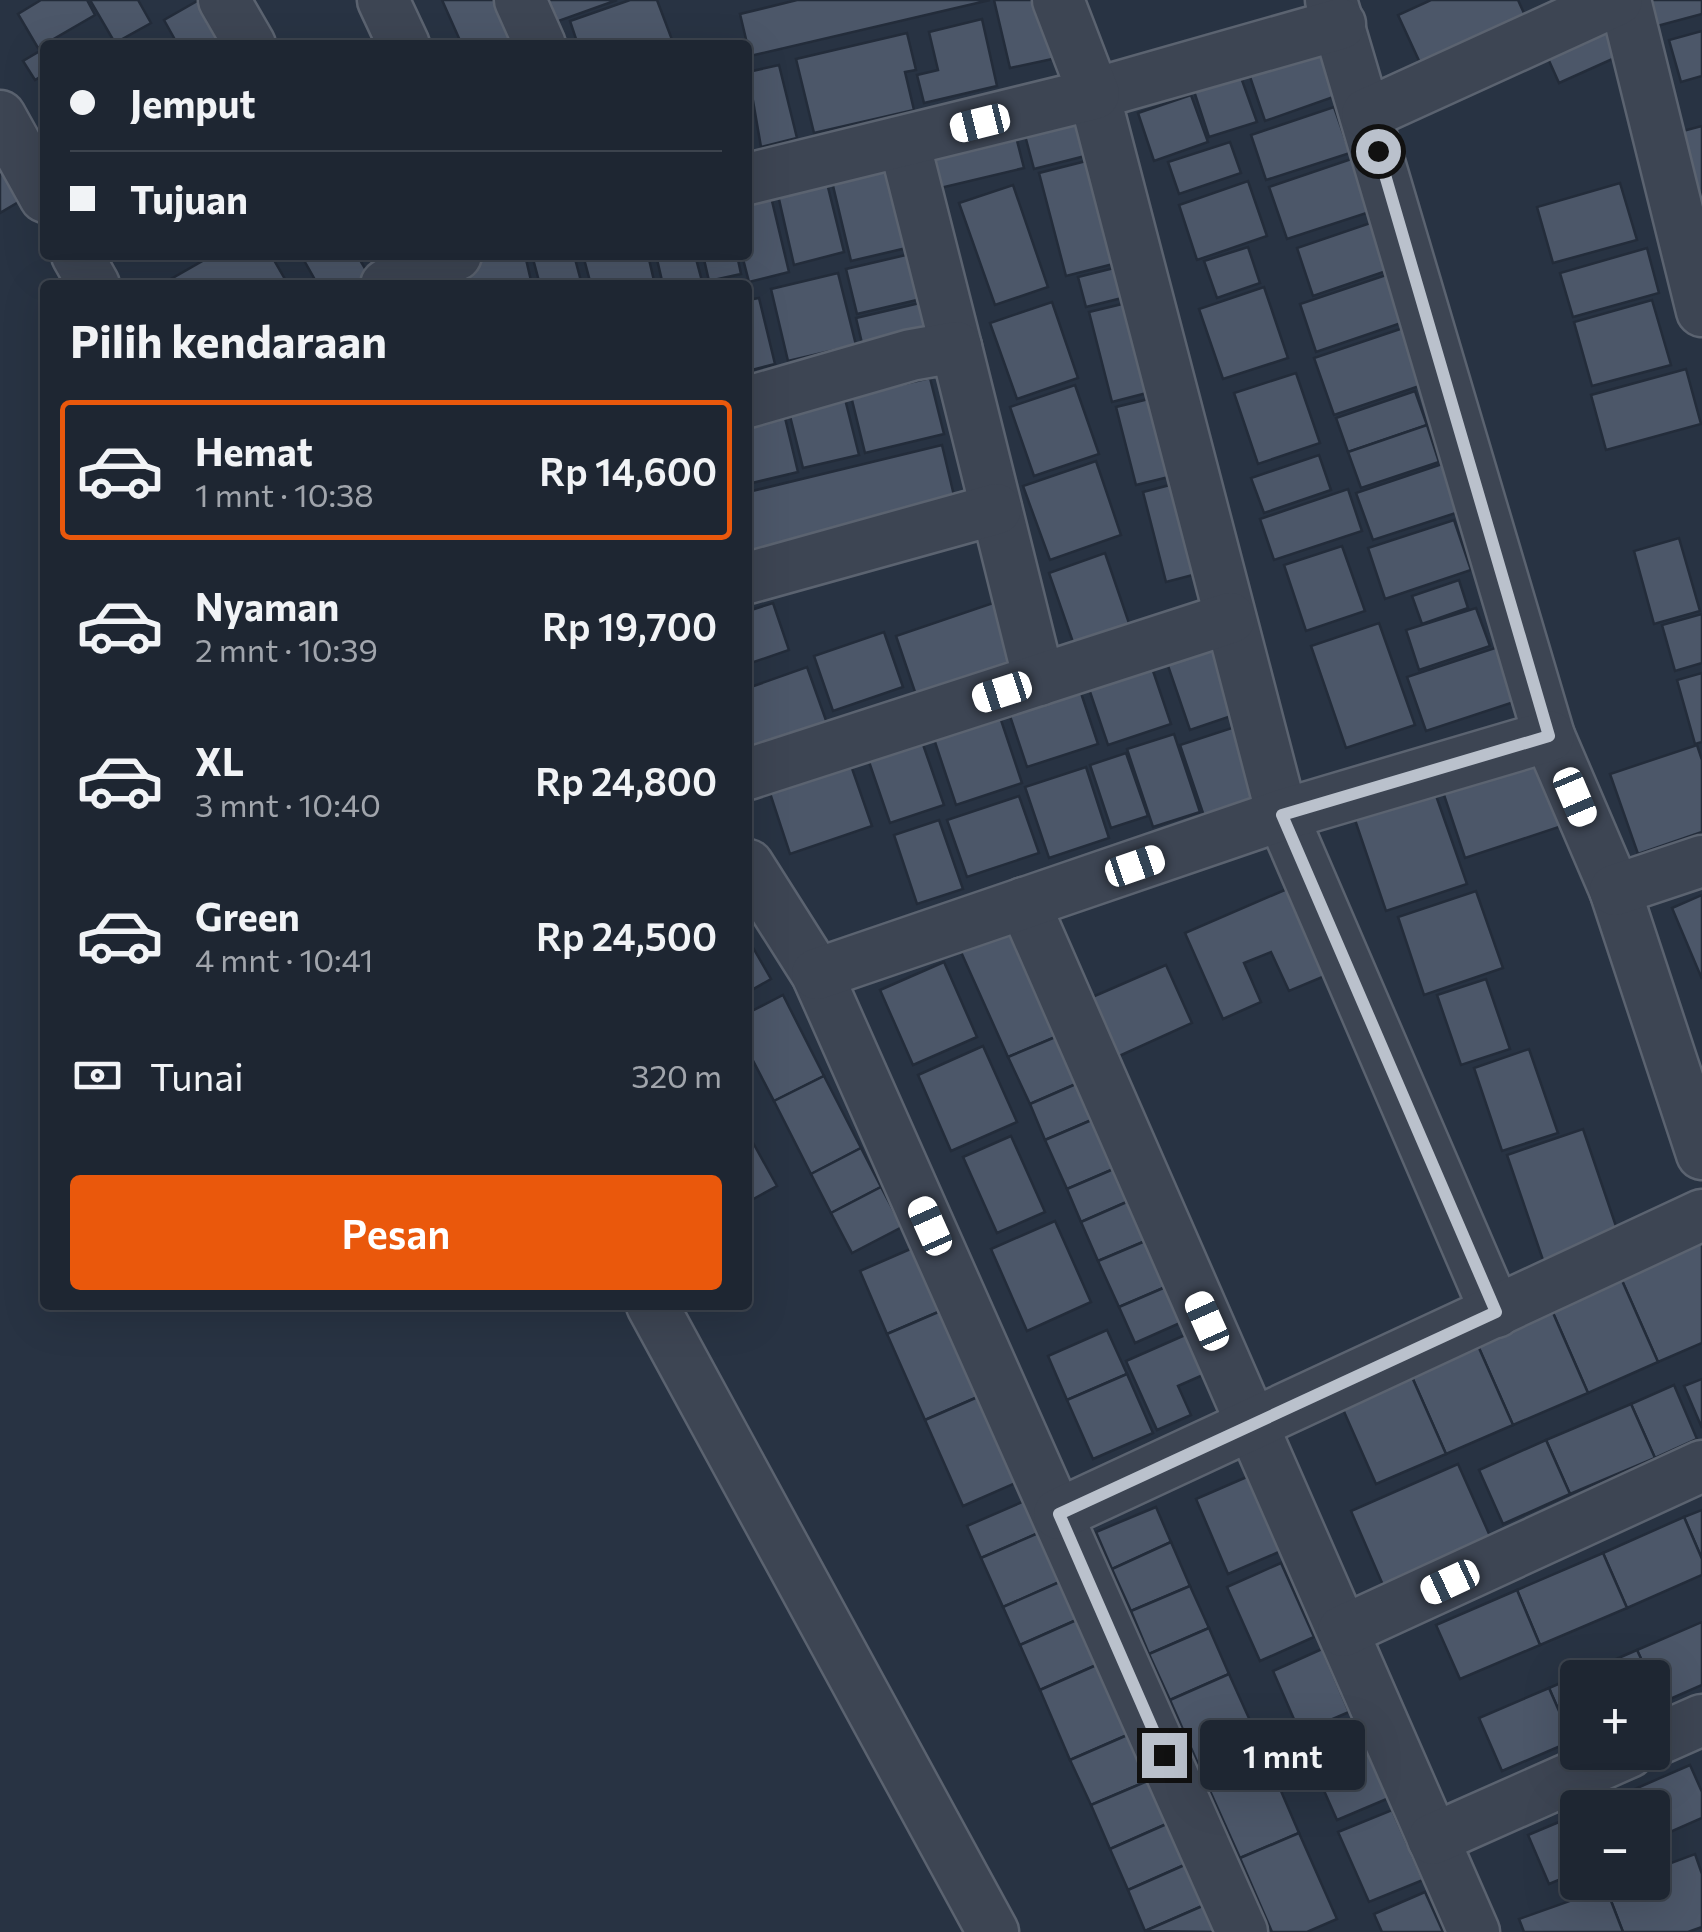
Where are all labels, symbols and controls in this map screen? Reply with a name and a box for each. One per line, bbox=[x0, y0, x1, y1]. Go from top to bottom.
text: Jemput bbox=[130, 79, 256, 126]
car bbox=[947, 101, 1013, 145]
route start bbox=[1356, 129, 1401, 174]
text: Tujuan bbox=[130, 175, 248, 222]
text: Pilih kendaraan bbox=[70, 312, 387, 367]
icon: car bbox=[75, 425, 165, 515]
text: Hemat bbox=[195, 427, 313, 474]
text: Rp 14,600 bbox=[539, 447, 717, 494]
text: 1 mnt · 10:38 bbox=[195, 474, 374, 514]
icon: car bbox=[75, 580, 165, 670]
text: Nyaman bbox=[195, 582, 339, 629]
text: Rp 19,700 bbox=[542, 602, 717, 649]
text: 2 mnt · 10:39 bbox=[195, 629, 378, 669]
car bbox=[969, 668, 1035, 716]
icon: car bbox=[75, 735, 165, 825]
text: XL bbox=[195, 737, 244, 784]
text: Rp 24,800 bbox=[535, 757, 717, 804]
car bbox=[1549, 764, 1601, 830]
text: 3 mnt · 10:40 bbox=[195, 784, 381, 824]
car bbox=[1102, 842, 1168, 890]
icon: car bbox=[75, 890, 165, 980]
text: Green bbox=[195, 892, 300, 939]
text: Rp 24,500 bbox=[536, 912, 717, 959]
text: 4 mnt · 10:41 bbox=[195, 939, 374, 979]
icon: cash bbox=[70, 1048, 125, 1103]
text: Tunai bbox=[150, 1052, 244, 1099]
text: 320 m bbox=[631, 1055, 722, 1095]
button: Pesan bbox=[70, 1175, 722, 1290]
car bbox=[904, 1192, 956, 1260]
car bbox=[1181, 1287, 1233, 1355]
car bbox=[1416, 1556, 1484, 1608]
map controls bbox=[1560, 1660, 1670, 1900]
button: + bbox=[1560, 1660, 1670, 1770]
callout: 1 mnt bbox=[1199, 1720, 1364, 1790]
route end bbox=[1142, 1733, 1187, 1778]
text: 1 mnt bbox=[1242, 1735, 1323, 1775]
button: − bbox=[1560, 1790, 1670, 1900]

